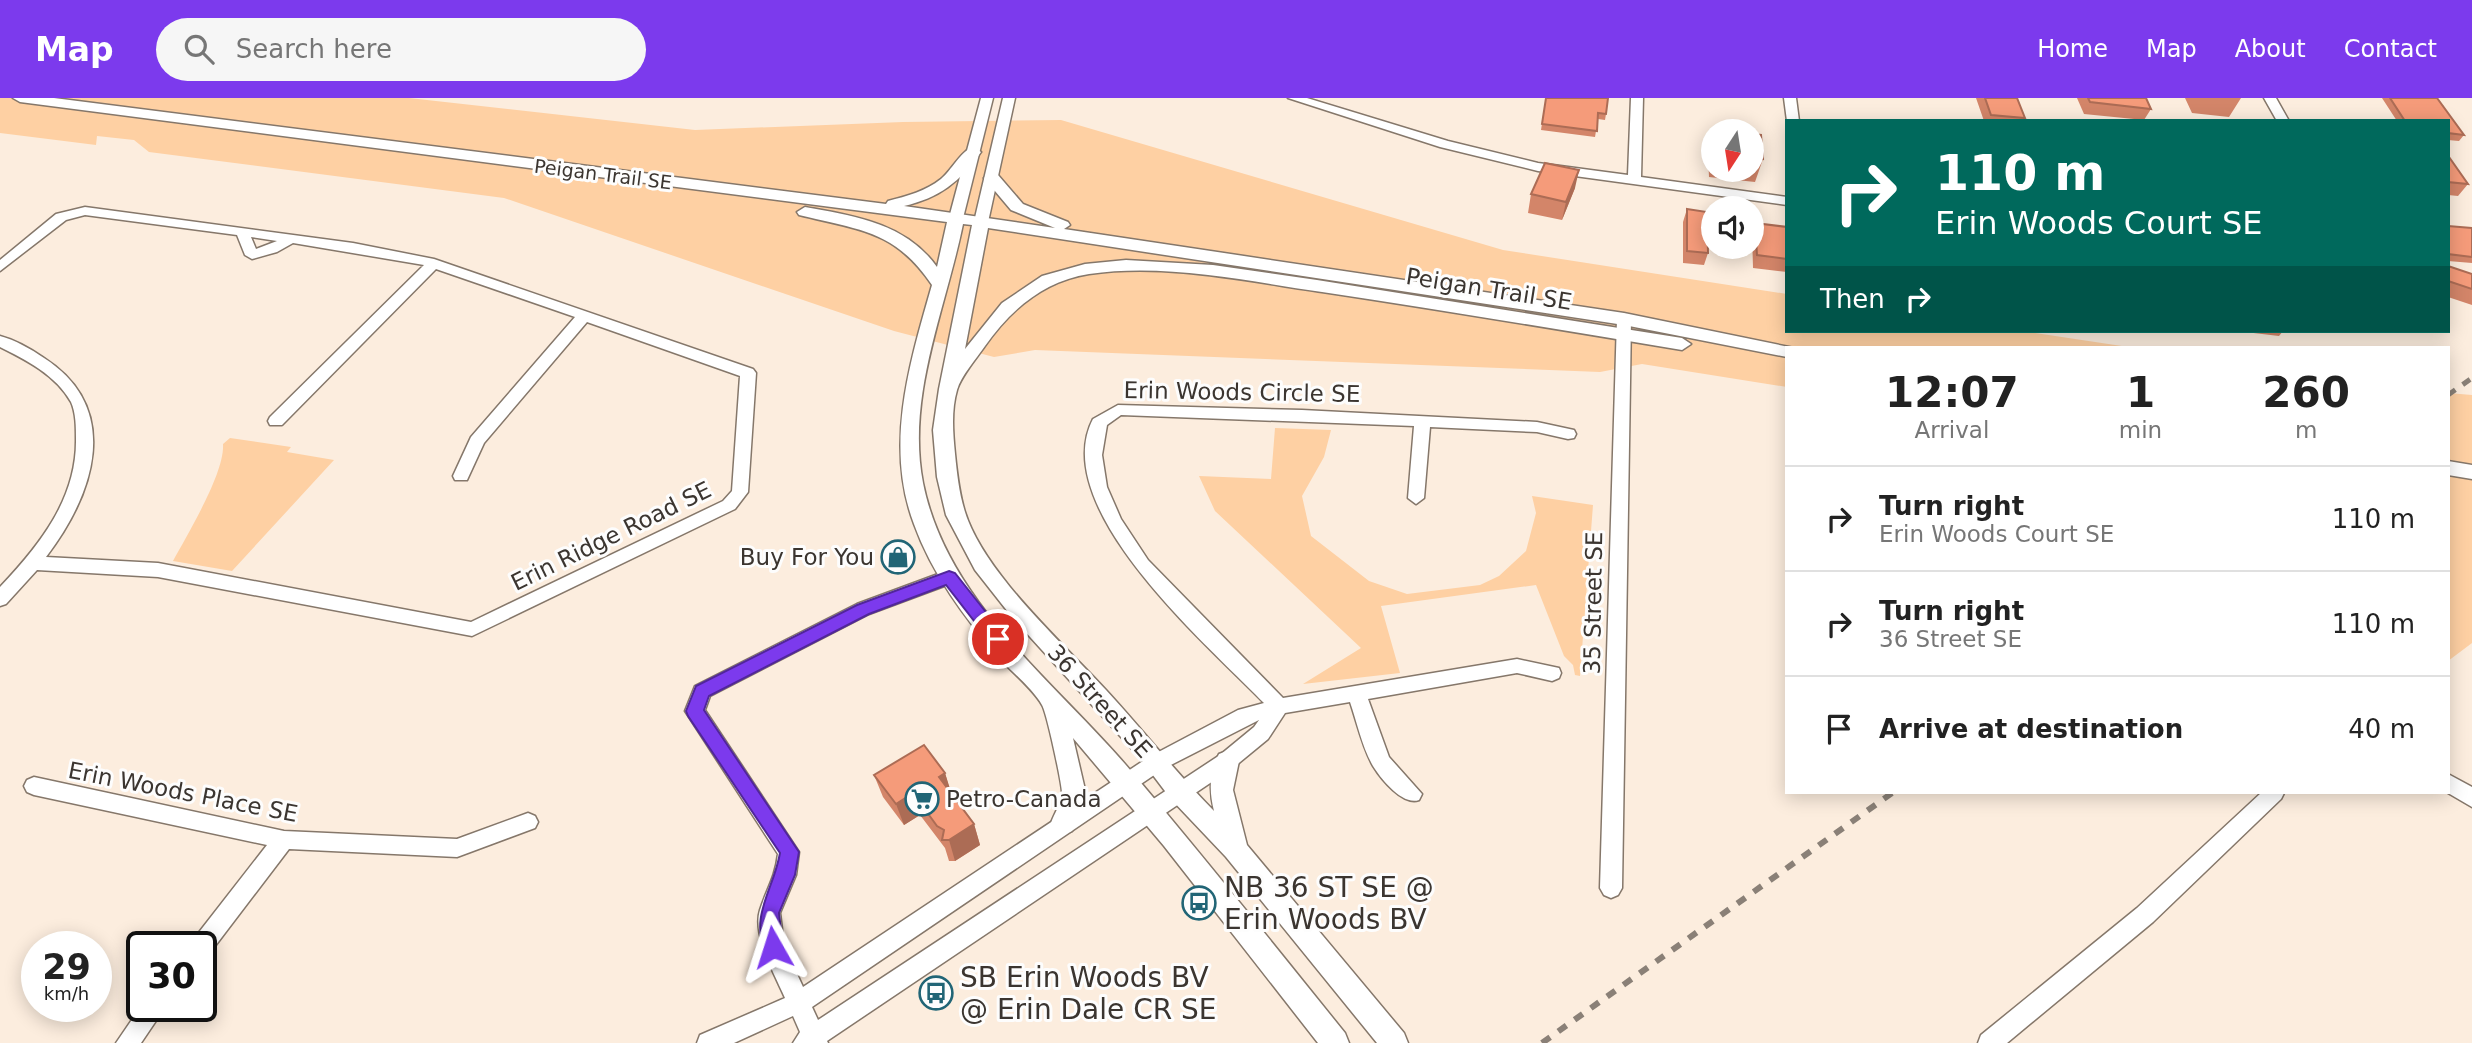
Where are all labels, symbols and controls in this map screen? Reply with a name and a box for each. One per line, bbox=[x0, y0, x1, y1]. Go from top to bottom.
search box bbox=[156, 18, 646, 81]
text: Map bbox=[35, 30, 114, 69]
icon: search bbox=[180, 30, 218, 68]
text: Search here bbox=[236, 34, 392, 64]
text: Home bbox=[2037, 35, 2108, 63]
text: Map bbox=[2146, 35, 2197, 63]
text: About bbox=[2235, 35, 2306, 63]
text: Contact bbox=[2344, 35, 2437, 63]
north arrow bbox=[1701, 119, 1764, 182]
map controls bbox=[1701, 119, 1764, 259]
text: 110 m bbox=[1935, 145, 2105, 202]
icon: right bbox=[1820, 147, 1911, 238]
street label: Peigan Trail SE bbox=[533, 155, 673, 193]
button: sound bbox=[1701, 196, 1764, 259]
text: Erin Woods Court SE bbox=[1935, 204, 2262, 242]
street label: Peigan Trail SE bbox=[1404, 263, 1574, 315]
icon: right bbox=[1899, 280, 1937, 318]
text: Then bbox=[1820, 284, 1885, 314]
text: 12:07 bbox=[1885, 368, 2019, 417]
text: 1 bbox=[2126, 368, 2155, 417]
text: 260 bbox=[2262, 368, 2350, 417]
street label: Erin Woods Circle SE bbox=[1123, 377, 1361, 407]
text: Arrival bbox=[1915, 417, 1989, 443]
text: min bbox=[2119, 417, 2162, 443]
text: m bbox=[2295, 417, 2317, 443]
street label: Erin Ridge Road SE bbox=[507, 476, 715, 596]
text: Turn right bbox=[1879, 491, 2024, 521]
icon: right bbox=[1820, 500, 1858, 538]
text: 110 m bbox=[2332, 504, 2415, 534]
text: Erin Woods Court SE bbox=[1879, 521, 2114, 547]
street label: 35 Street SE bbox=[1579, 531, 1607, 675]
shop icon: Buy For You bbox=[879, 538, 917, 576]
place label: Buy For You bbox=[740, 544, 874, 570]
text: Turn right bbox=[1879, 596, 2024, 626]
icon: right bbox=[1820, 605, 1858, 643]
pin bbox=[968, 609, 1028, 669]
text: 110 m bbox=[2332, 609, 2415, 639]
icon: arrive bbox=[979, 620, 1017, 658]
text: 36 Street SE bbox=[1879, 626, 2022, 652]
street label: 36 Street SE bbox=[1043, 639, 1157, 763]
icon: arrive bbox=[1820, 710, 1858, 748]
text: Arrive at destination bbox=[1879, 714, 2183, 744]
text: 40 m bbox=[2348, 714, 2415, 744]
street label: Erin Woods Place SE bbox=[66, 757, 300, 827]
supermarket icon: Petro-Canada bbox=[903, 780, 941, 818]
place label: Petro-Canada bbox=[946, 786, 1102, 812]
place label: NB 36 ST SE @ Erin Woods BV bbox=[1224, 871, 1434, 936]
bus stop icon: NB 36 ST SE @ Erin Woods BV bbox=[1180, 884, 1218, 922]
position arrow bbox=[736, 910, 810, 984]
speed limit sign: 30 bbox=[126, 931, 217, 1022]
text: 29 bbox=[42, 947, 91, 987]
place label: SB Erin Woods BV @ Erin Dale CR SE bbox=[960, 961, 1217, 1026]
bus stop icon: SB Erin Woods BV @ Erin Dale CR SE bbox=[917, 974, 955, 1012]
text: km/h bbox=[44, 983, 89, 1004]

